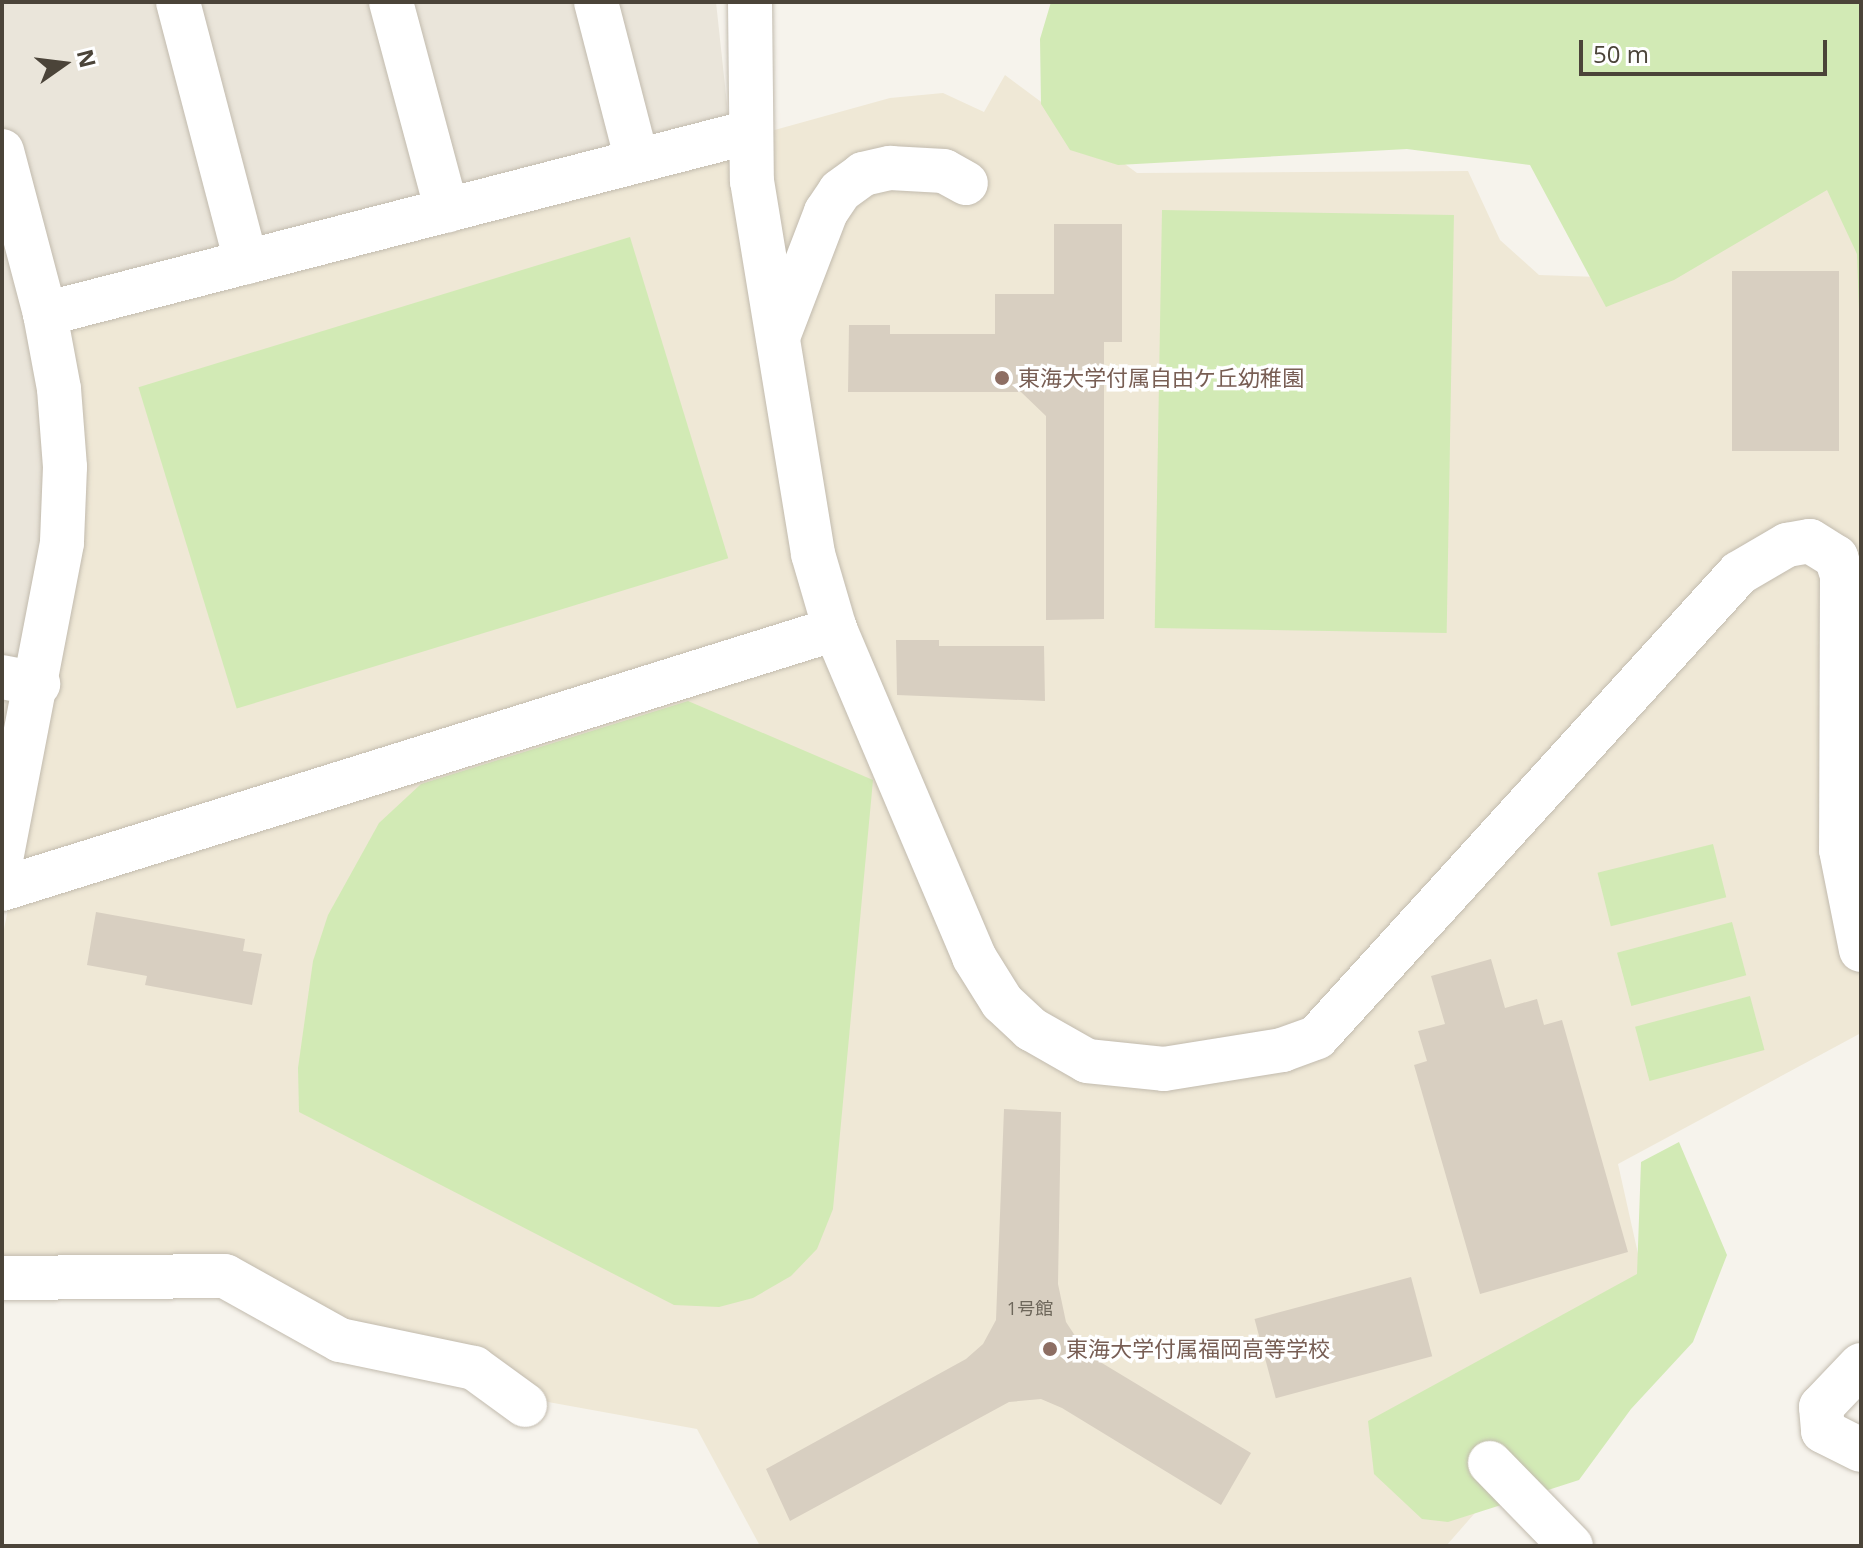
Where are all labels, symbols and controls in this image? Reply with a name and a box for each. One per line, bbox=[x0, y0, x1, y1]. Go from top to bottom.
north arrow bbox=[24, 24, 104, 104]
scale bar bbox=[1583, 24, 1831, 74]
text: 50 m bbox=[1593, 37, 1649, 70]
text: N bbox=[71, 46, 104, 70]
place label: 東海大学付属自由ケ丘幼稚園 bbox=[1018, 365, 1304, 391]
marker: 東海大学付属自由ケ丘幼稚園 bbox=[993, 369, 1011, 387]
house number: 1号館 bbox=[1007, 1297, 1053, 1319]
place label: 東海大学付属福岡高等学校 bbox=[1066, 1336, 1330, 1362]
marker: 東海大学付属福岡高等学校 bbox=[1041, 1340, 1059, 1358]

